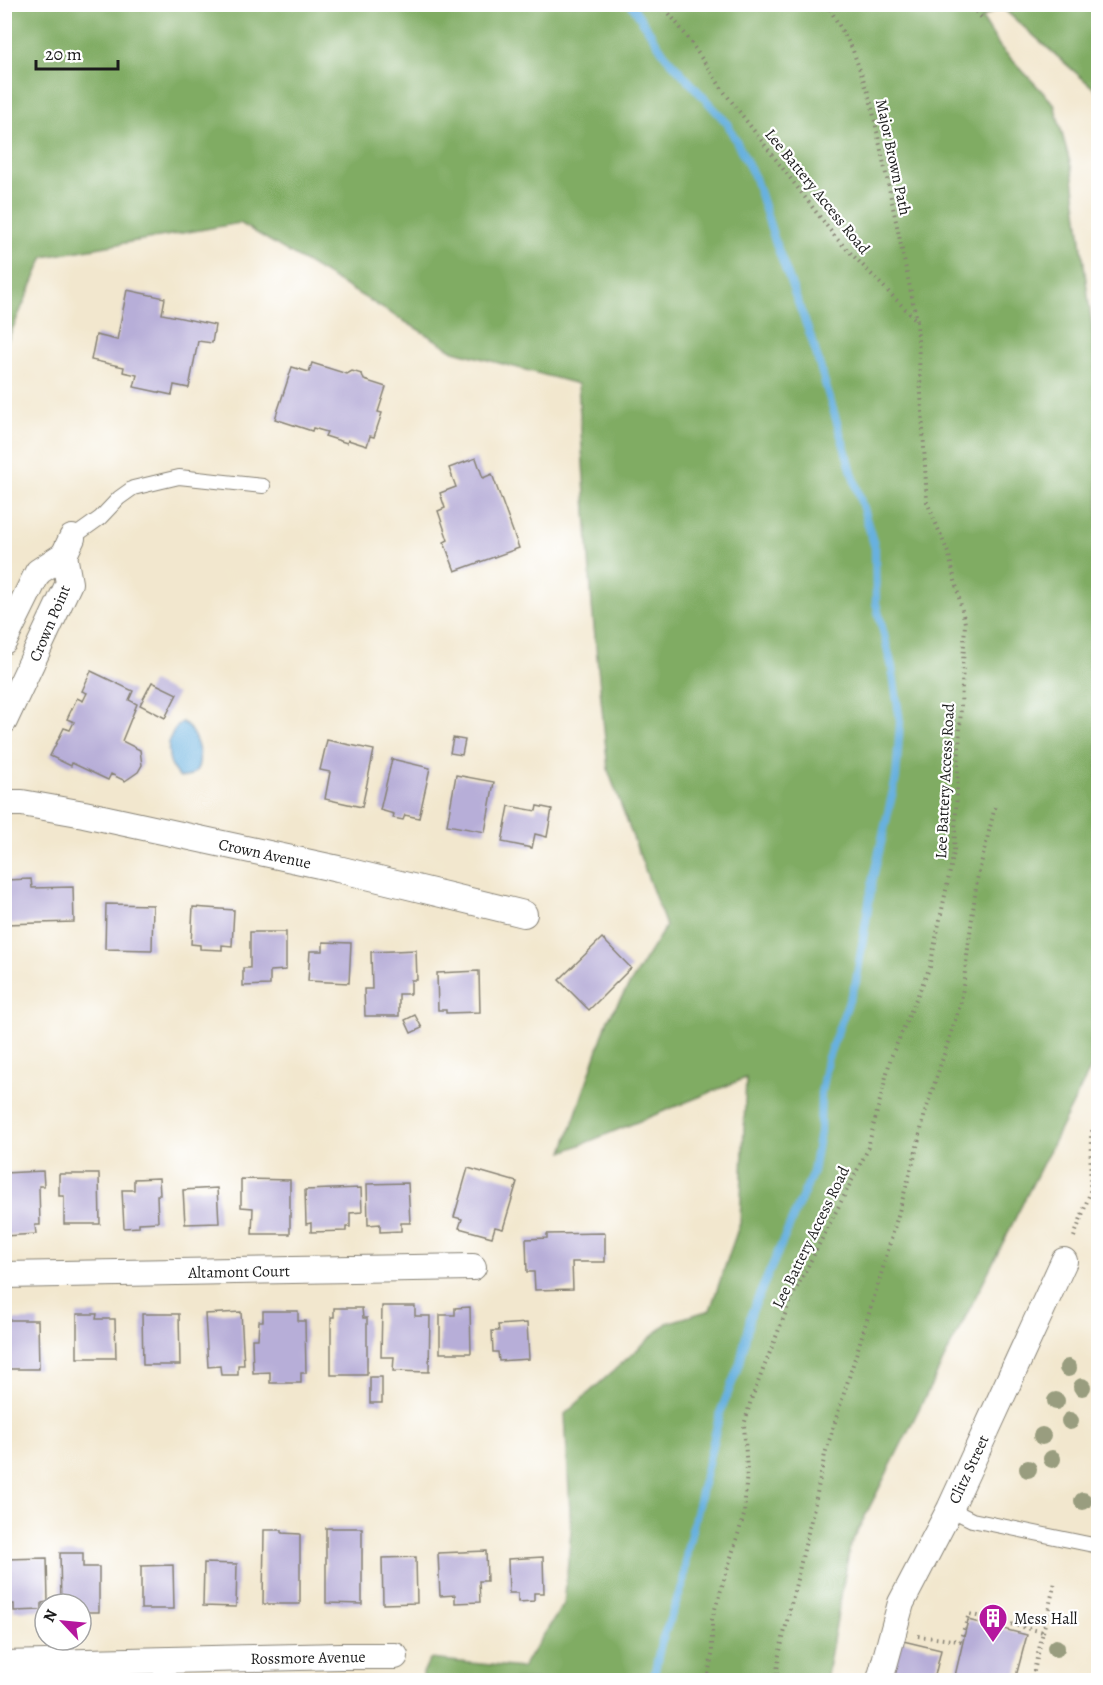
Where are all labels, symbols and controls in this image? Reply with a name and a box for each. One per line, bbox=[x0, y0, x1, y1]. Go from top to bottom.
scale bar bbox=[36, 33, 118, 71]
text: 20 m bbox=[45, 42, 82, 66]
street label: Major Brown Path bbox=[870, 97, 916, 218]
street label: Lee Battery Access Road bbox=[760, 124, 875, 259]
street label: Crown Point bbox=[24, 582, 76, 665]
street label: Lee Battery Access Road bbox=[930, 702, 960, 859]
street label: Crown Avenue bbox=[216, 833, 313, 875]
street label: Lee Battery Access Road bbox=[767, 1162, 855, 1312]
street label: Altamont Court bbox=[187, 1260, 290, 1284]
street label: Clitz Street bbox=[943, 1431, 994, 1507]
north arrow bbox=[33, 1592, 93, 1652]
building icon: Mess Hall bbox=[977, 1602, 1009, 1644]
text: N bbox=[38, 1605, 63, 1626]
place label: Mess Hall bbox=[1014, 1608, 1078, 1630]
street label: Rossmore Avenue bbox=[250, 1646, 366, 1670]

